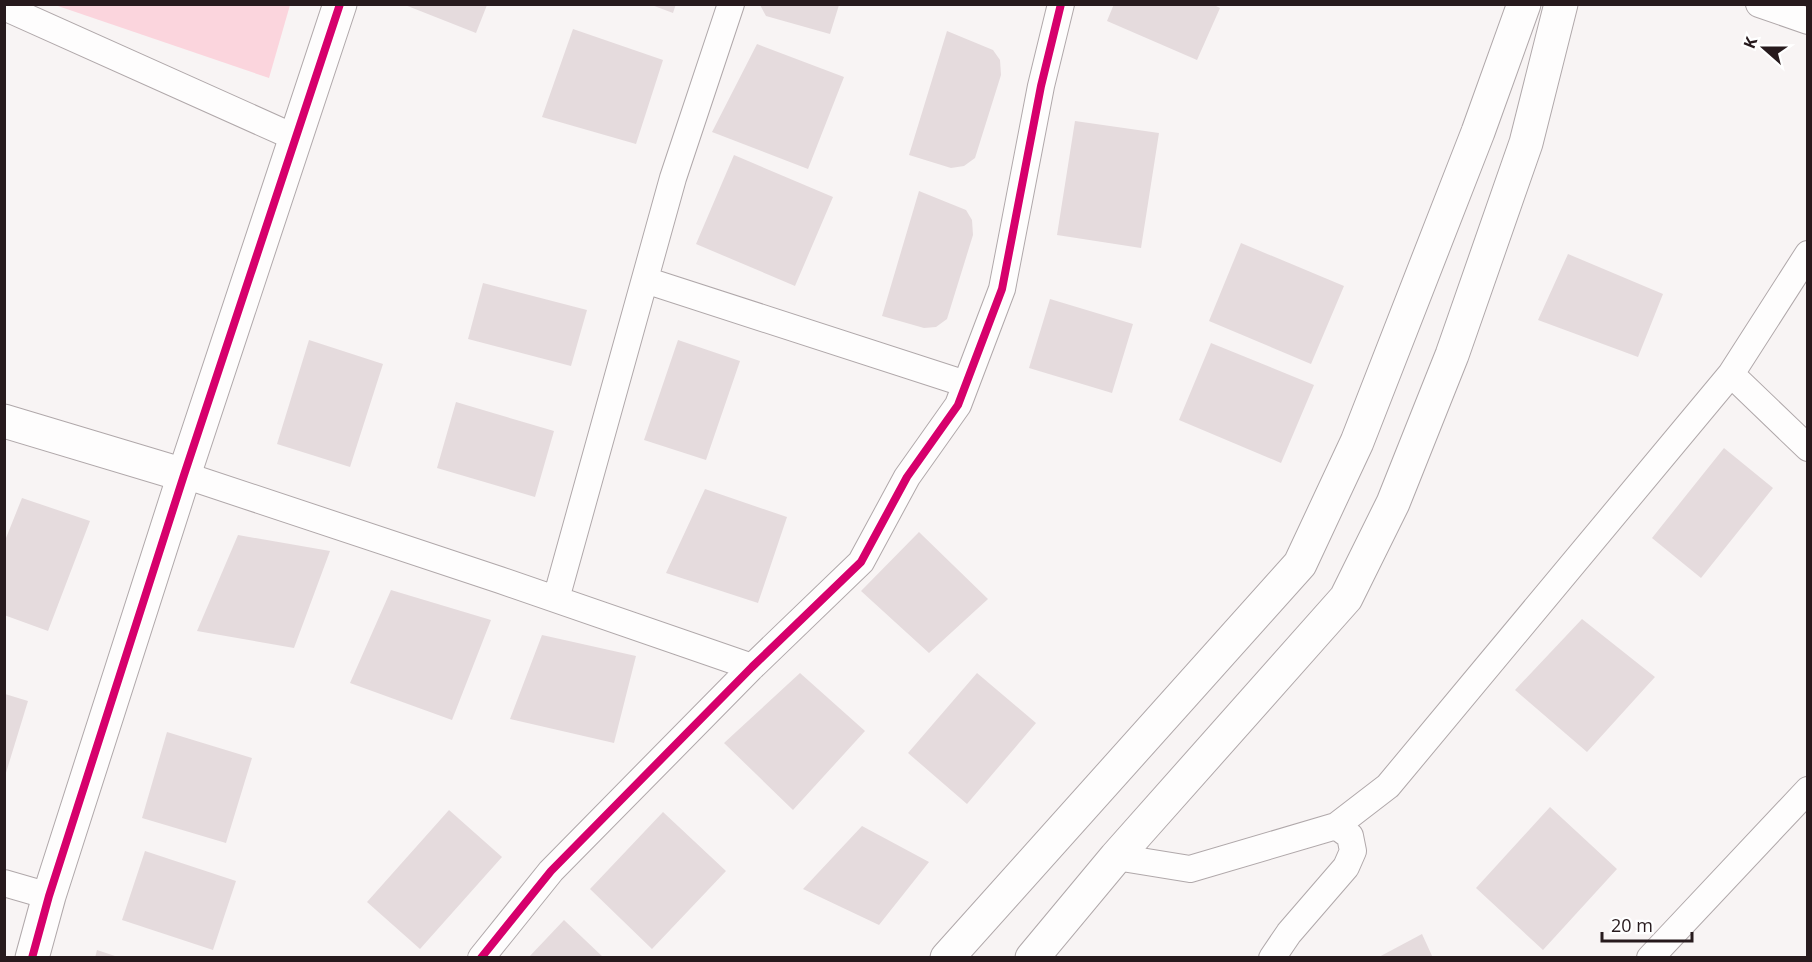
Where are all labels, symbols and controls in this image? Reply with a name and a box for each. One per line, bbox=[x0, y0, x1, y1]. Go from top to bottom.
north arrow bbox=[1734, 18, 1794, 78]
text: K bbox=[1738, 33, 1762, 52]
scale bar bbox=[1602, 905, 1692, 943]
text: 20 m bbox=[1611, 913, 1653, 937]

